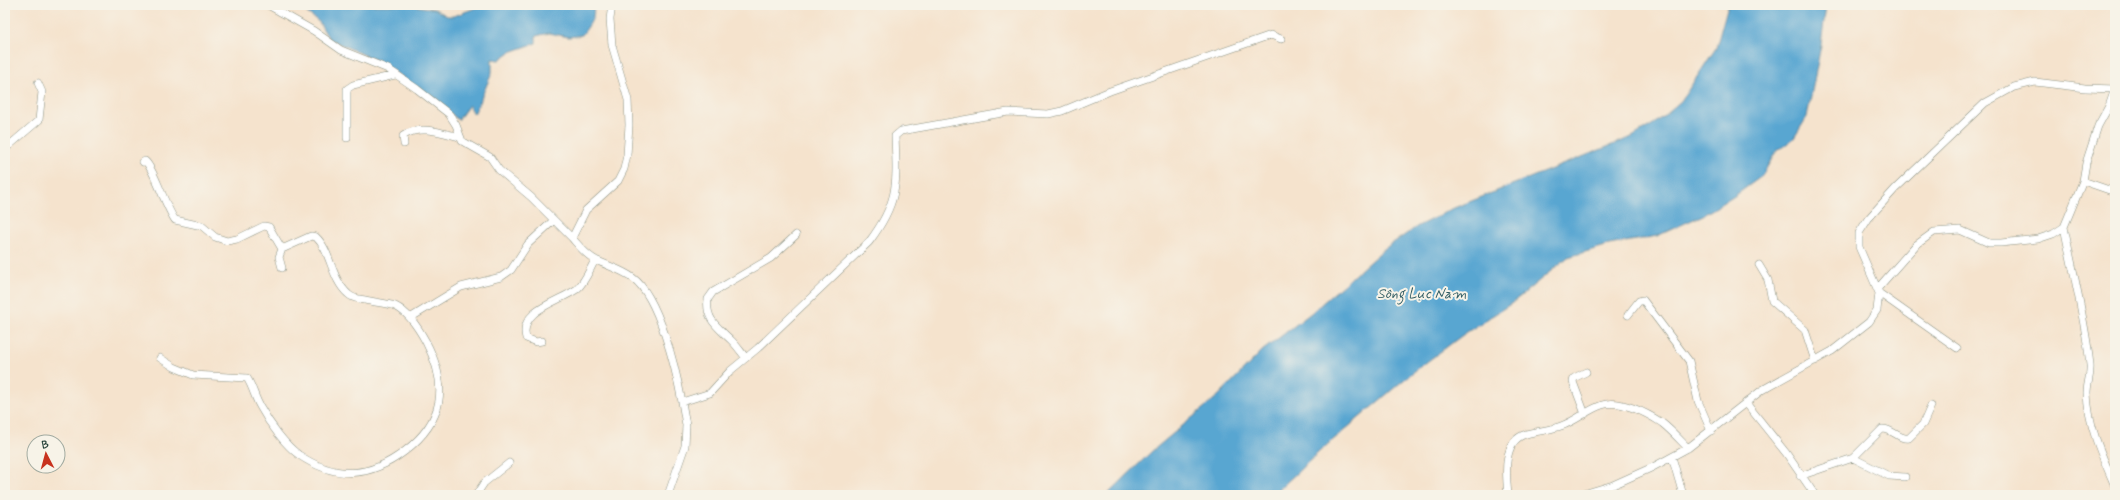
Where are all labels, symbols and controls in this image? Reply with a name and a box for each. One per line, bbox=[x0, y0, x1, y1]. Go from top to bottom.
water label: Sông Lục Nam bbox=[1377, 285, 1467, 305]
north arrow bbox=[26, 434, 66, 474]
text: B bbox=[41, 438, 49, 452]

